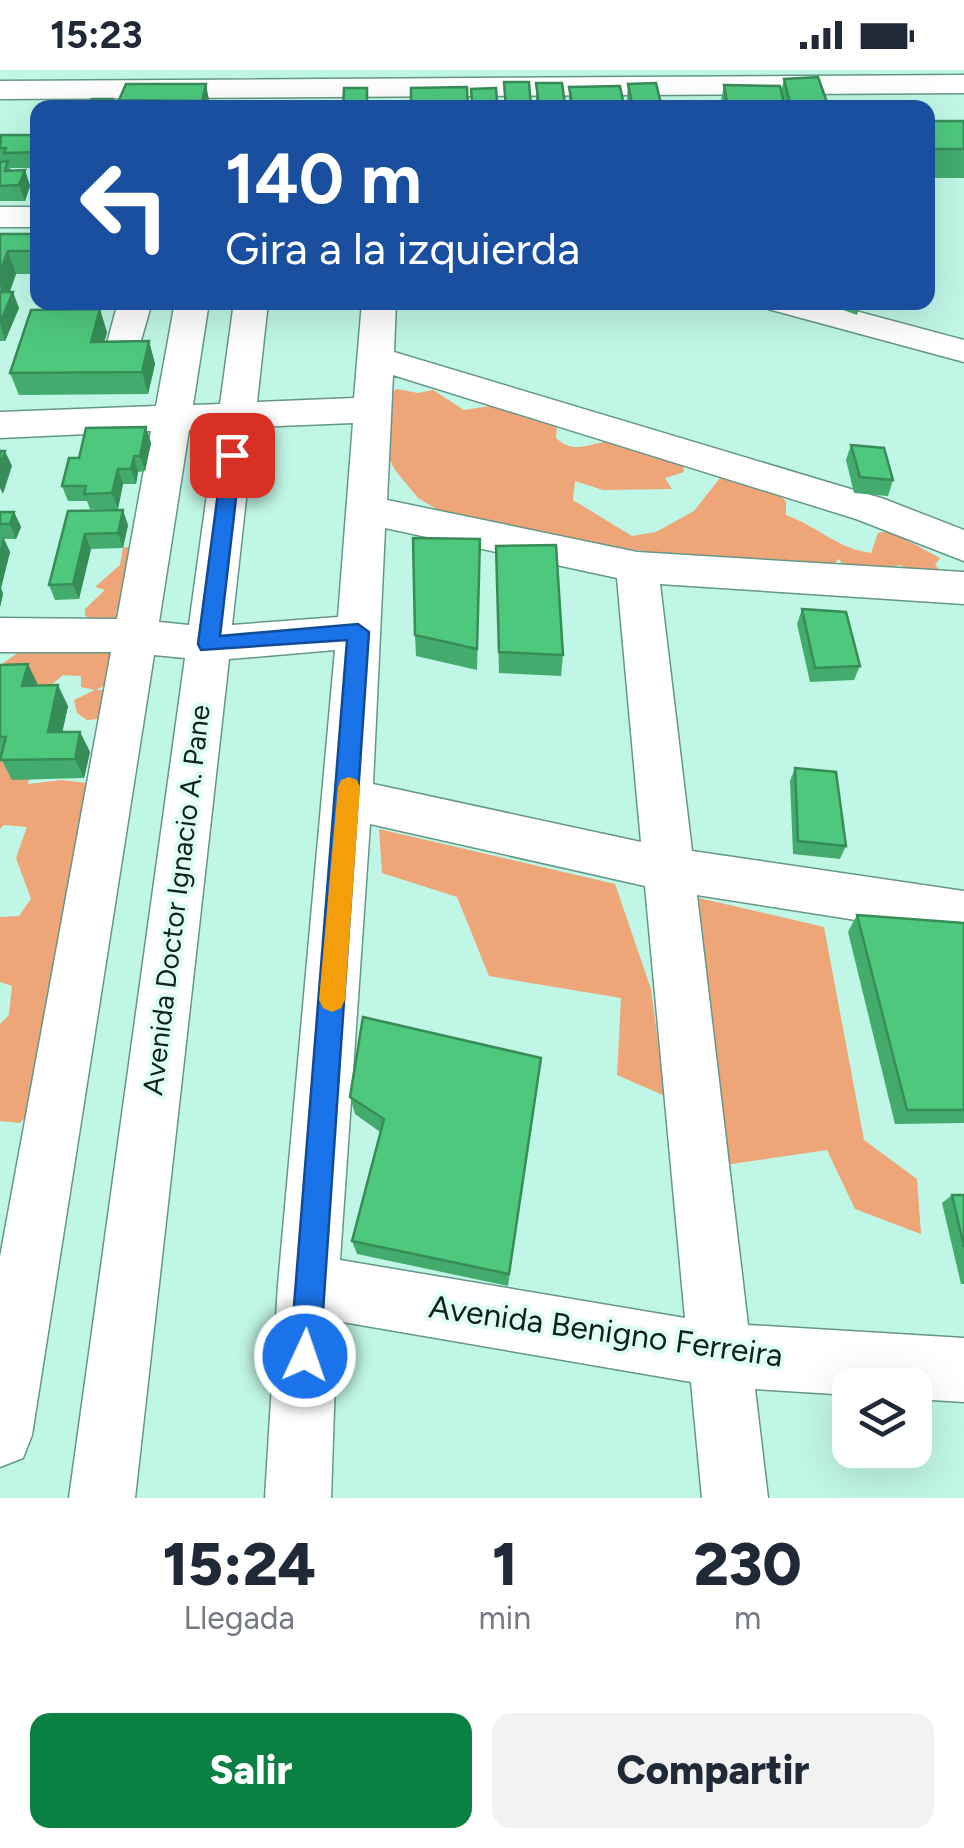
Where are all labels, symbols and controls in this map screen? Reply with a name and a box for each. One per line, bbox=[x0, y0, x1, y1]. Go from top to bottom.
text: 15:23 bbox=[50, 12, 143, 58]
text: 140 m bbox=[225, 136, 422, 221]
icon: left bbox=[60, 140, 190, 270]
text: Gira a la izquierda bbox=[225, 221, 580, 275]
pin bbox=[190, 413, 275, 498]
icon: arrive bbox=[205, 428, 260, 483]
street label: Avenida Doctor Ignacio A. Pane bbox=[135, 703, 217, 1097]
street label: Avenida Benigno Ferreira bbox=[427, 1287, 785, 1375]
position arrow bbox=[253, 1304, 357, 1408]
map controls bbox=[832, 1368, 932, 1468]
button: layers bbox=[832, 1368, 932, 1468]
text: 15:24 bbox=[162, 1528, 316, 1600]
text: 1 bbox=[492, 1528, 518, 1600]
text: 230 bbox=[694, 1528, 802, 1600]
text: Llegada bbox=[184, 1599, 295, 1637]
text: min bbox=[479, 1599, 531, 1637]
text: m bbox=[734, 1599, 761, 1637]
button: Salir bbox=[30, 1713, 472, 1828]
button: Compartir bbox=[492, 1713, 934, 1828]

